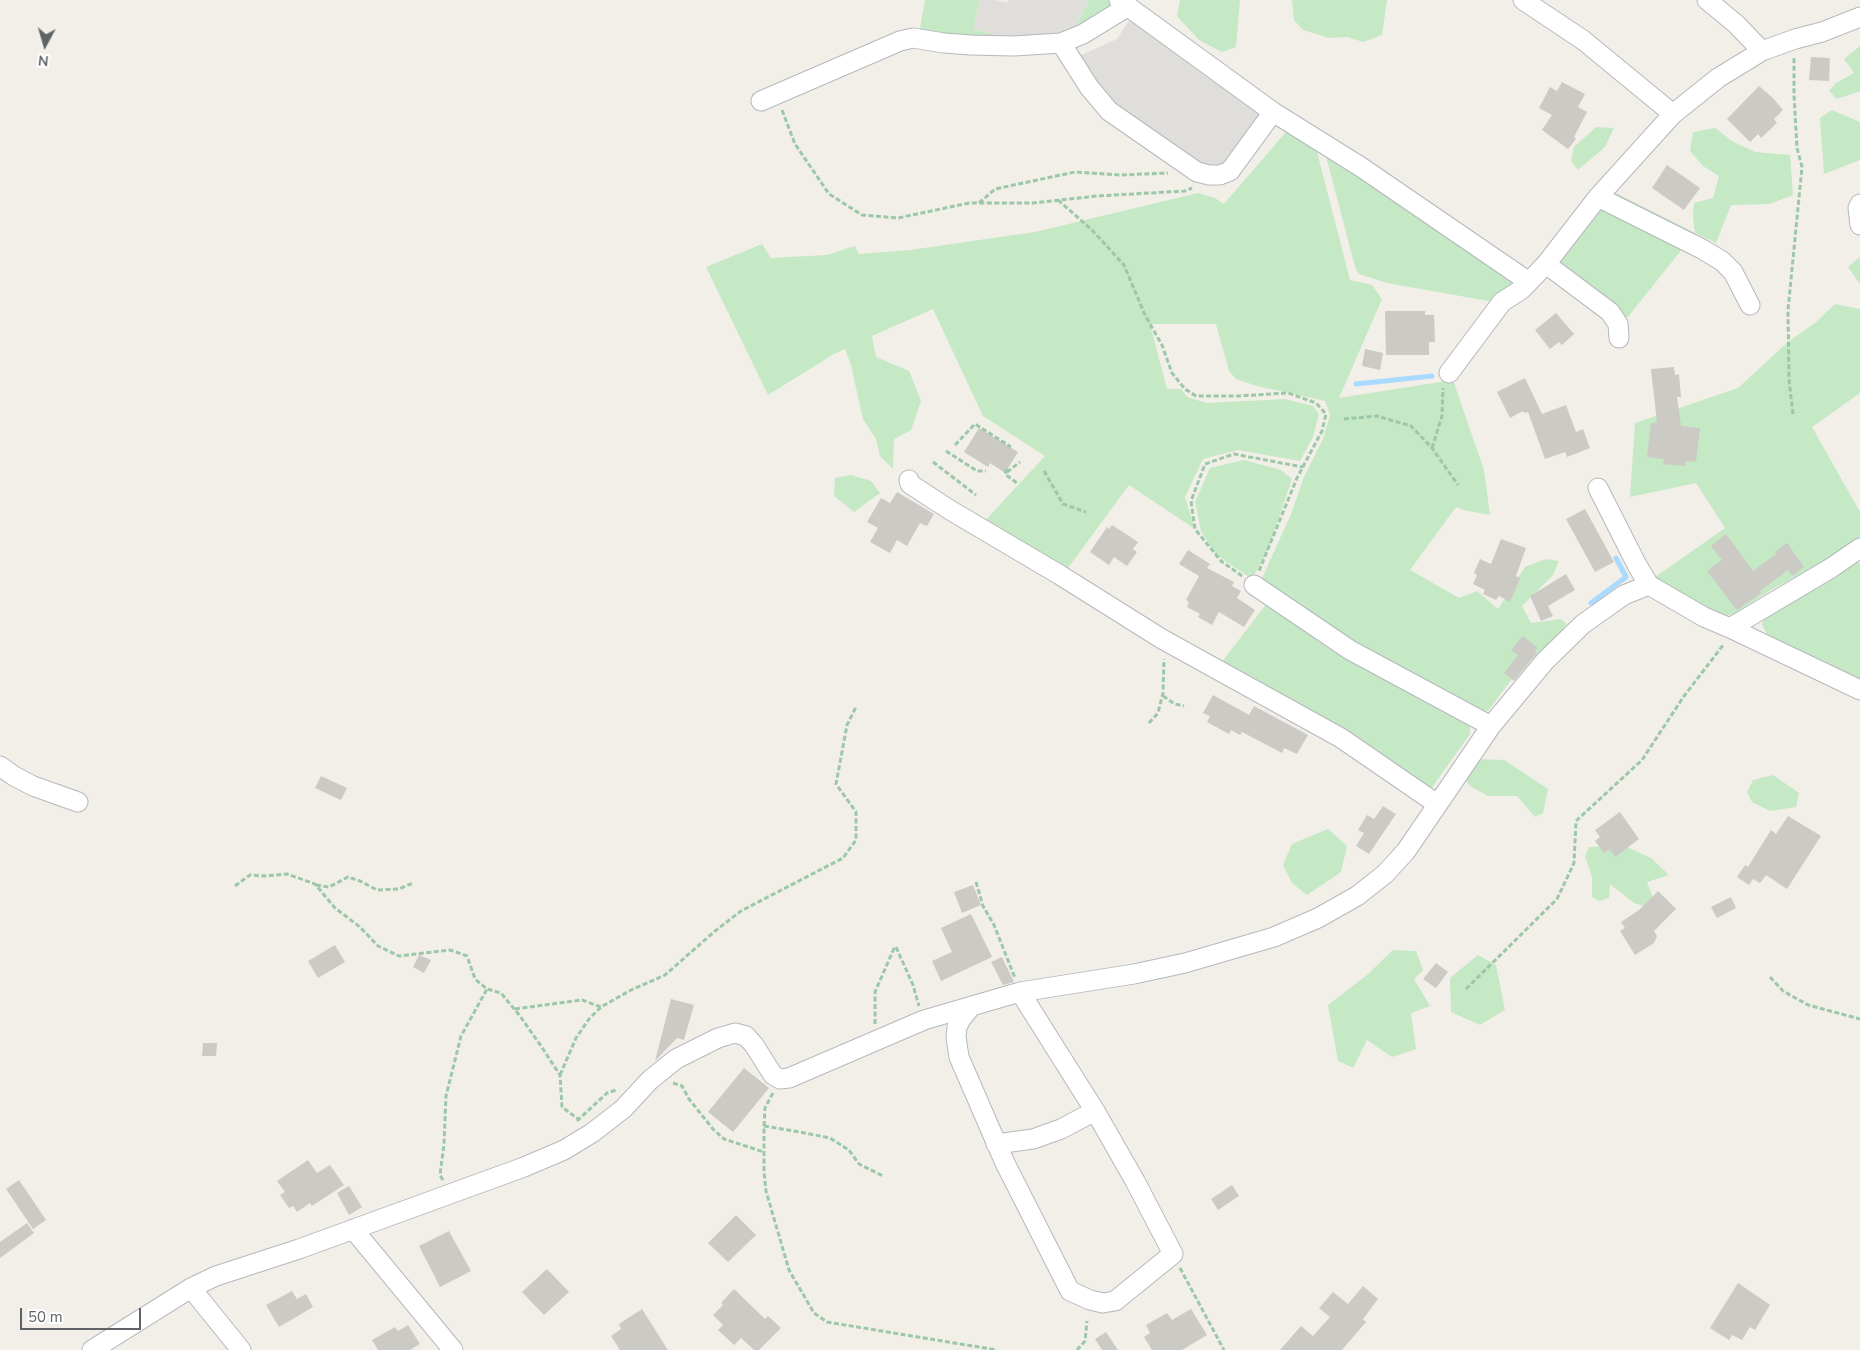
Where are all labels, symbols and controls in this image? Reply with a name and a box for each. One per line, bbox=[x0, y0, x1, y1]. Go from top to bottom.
north arrow bbox=[20, 20, 70, 70]
text: N bbox=[37, 50, 50, 70]
scale bar bbox=[22, 1298, 144, 1330]
text: 50 m bbox=[28, 1307, 63, 1327]

